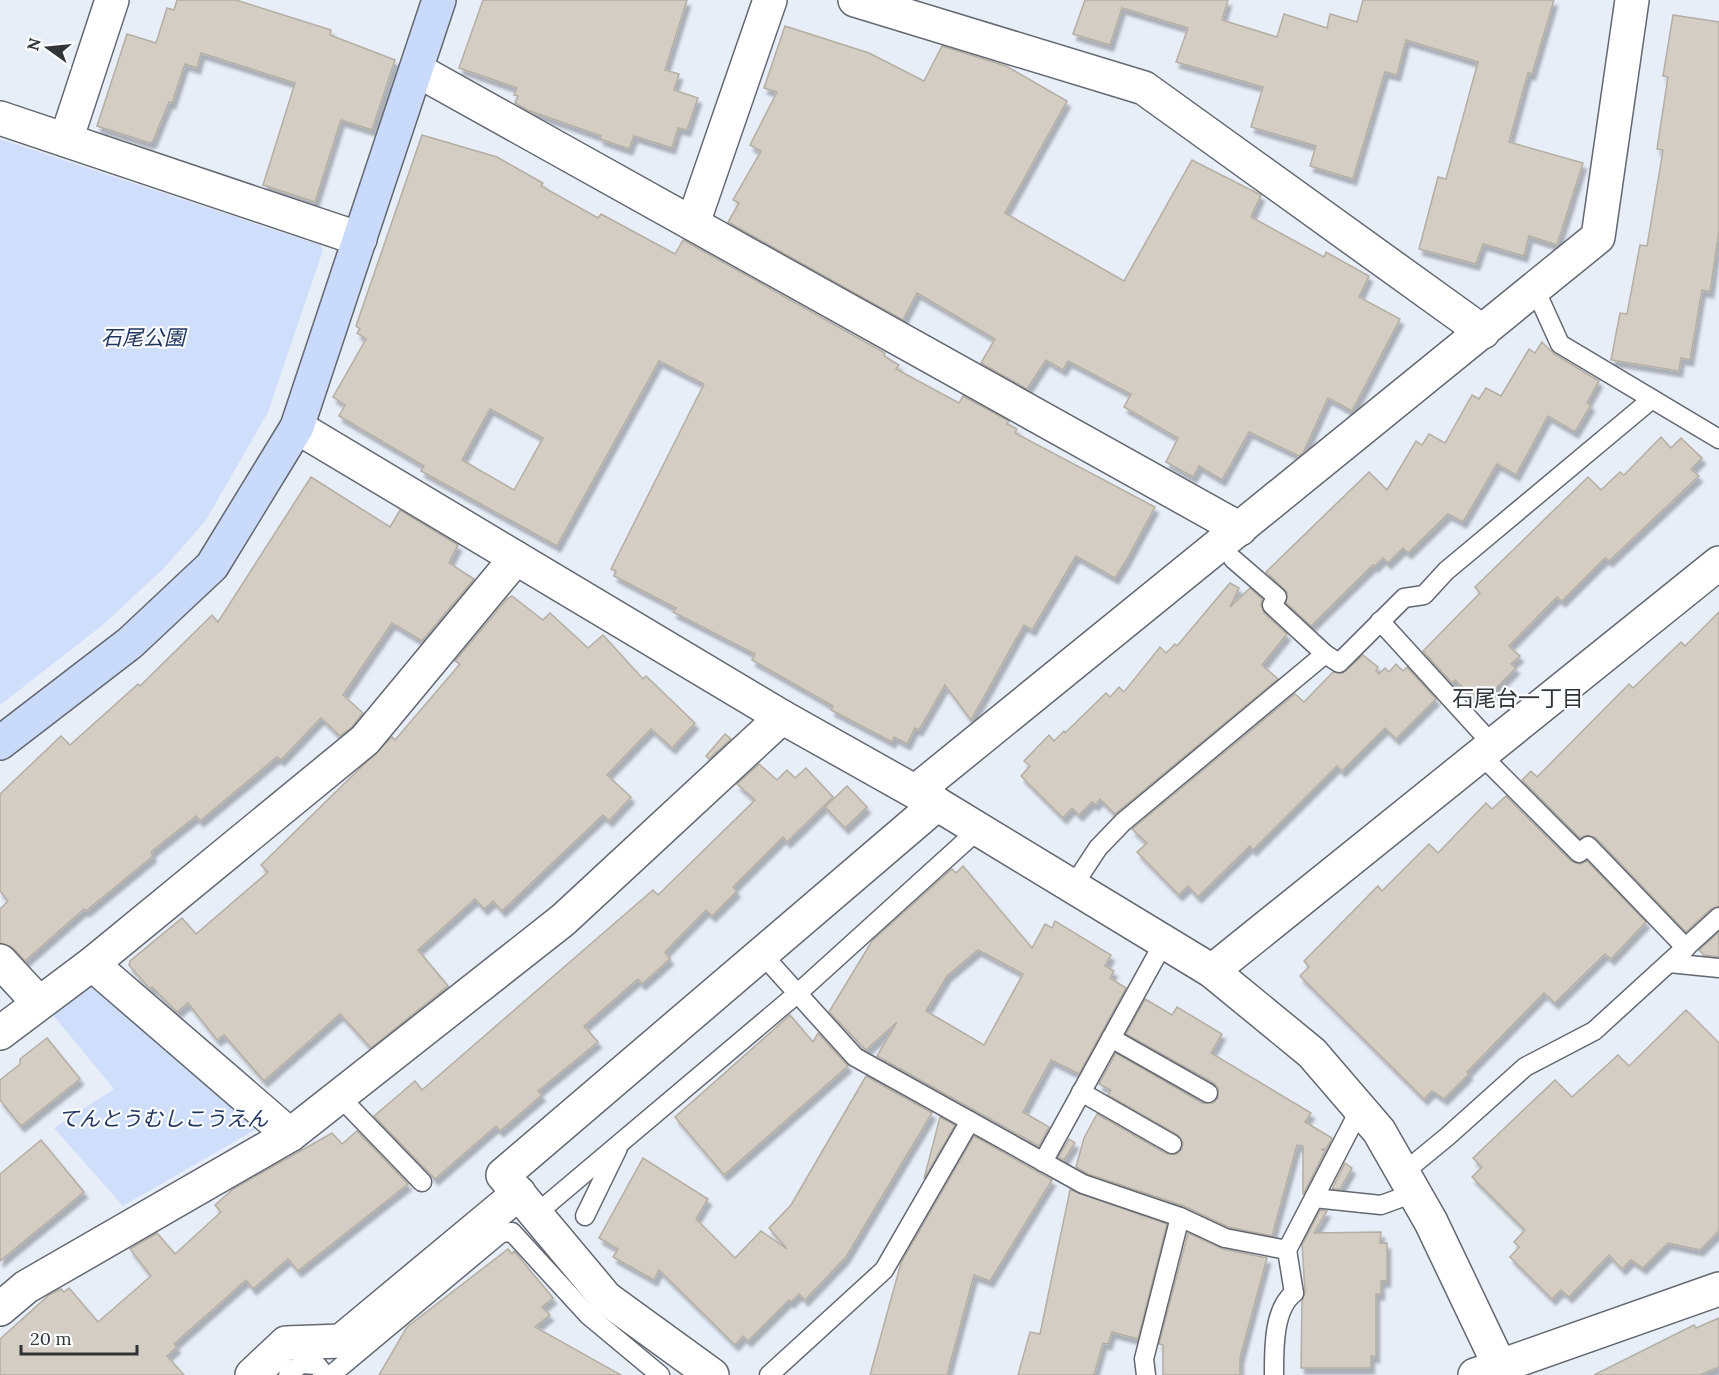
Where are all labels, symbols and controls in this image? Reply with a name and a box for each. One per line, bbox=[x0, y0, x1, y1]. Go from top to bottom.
north arrow bbox=[18, 18, 78, 78]
text: N bbox=[22, 36, 45, 53]
park label: 石尾公園 bbox=[101, 324, 188, 351]
district label: 石尾台一丁目 bbox=[1452, 684, 1584, 712]
park label: てんとうむしこうえん bbox=[58, 1105, 269, 1132]
scale bar bbox=[21, 1318, 136, 1356]
text: 20 m bbox=[30, 1327, 72, 1350]

